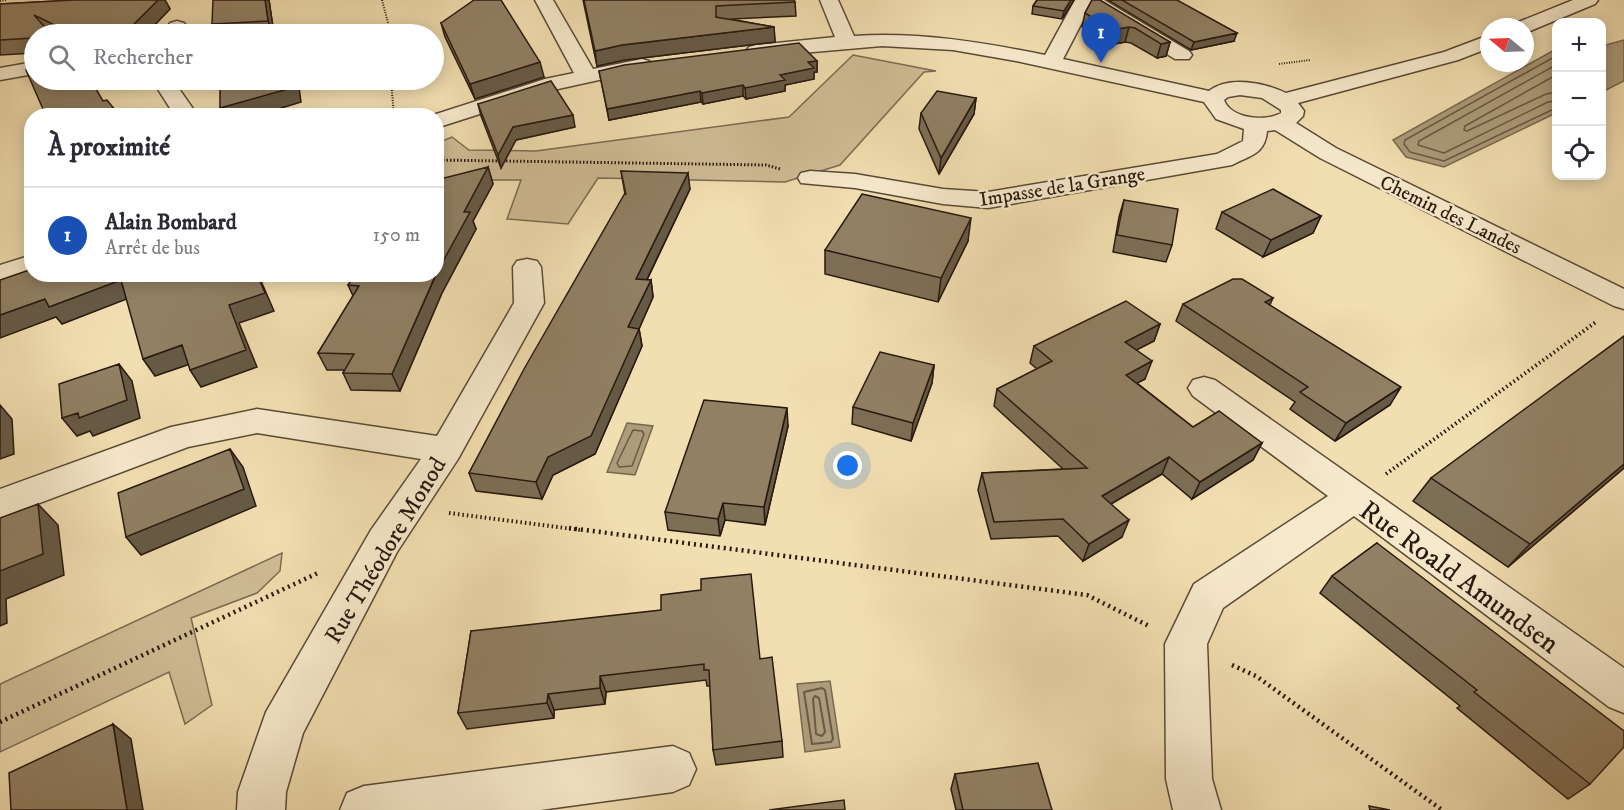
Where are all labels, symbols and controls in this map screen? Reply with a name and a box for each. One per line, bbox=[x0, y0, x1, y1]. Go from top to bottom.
pin: 1 bbox=[1082, 14, 1120, 63]
north arrow bbox=[1480, 18, 1534, 72]
map controls bbox=[1552, 18, 1606, 180]
button: + bbox=[1552, 18, 1606, 72]
search box bbox=[24, 24, 444, 90]
icon: search bbox=[45, 41, 78, 74]
text: Rechercher bbox=[93, 44, 193, 71]
button: − bbox=[1552, 72, 1606, 126]
button: locate bbox=[1552, 126, 1606, 180]
text: À proximité bbox=[48, 131, 170, 164]
street label: Impasse de la Grange bbox=[978, 162, 1147, 213]
street label: Chemin des Landes bbox=[1375, 170, 1525, 261]
text: Alain Bombard bbox=[105, 209, 237, 236]
text: 1 bbox=[64, 223, 71, 248]
text: 150 m bbox=[373, 223, 420, 248]
text: Arrêt de bus bbox=[105, 236, 200, 261]
your location bbox=[833, 451, 862, 480]
street label: Rue Théodore Monod bbox=[318, 452, 453, 649]
street label: Rue Roald Amundsen bbox=[1352, 493, 1566, 662]

